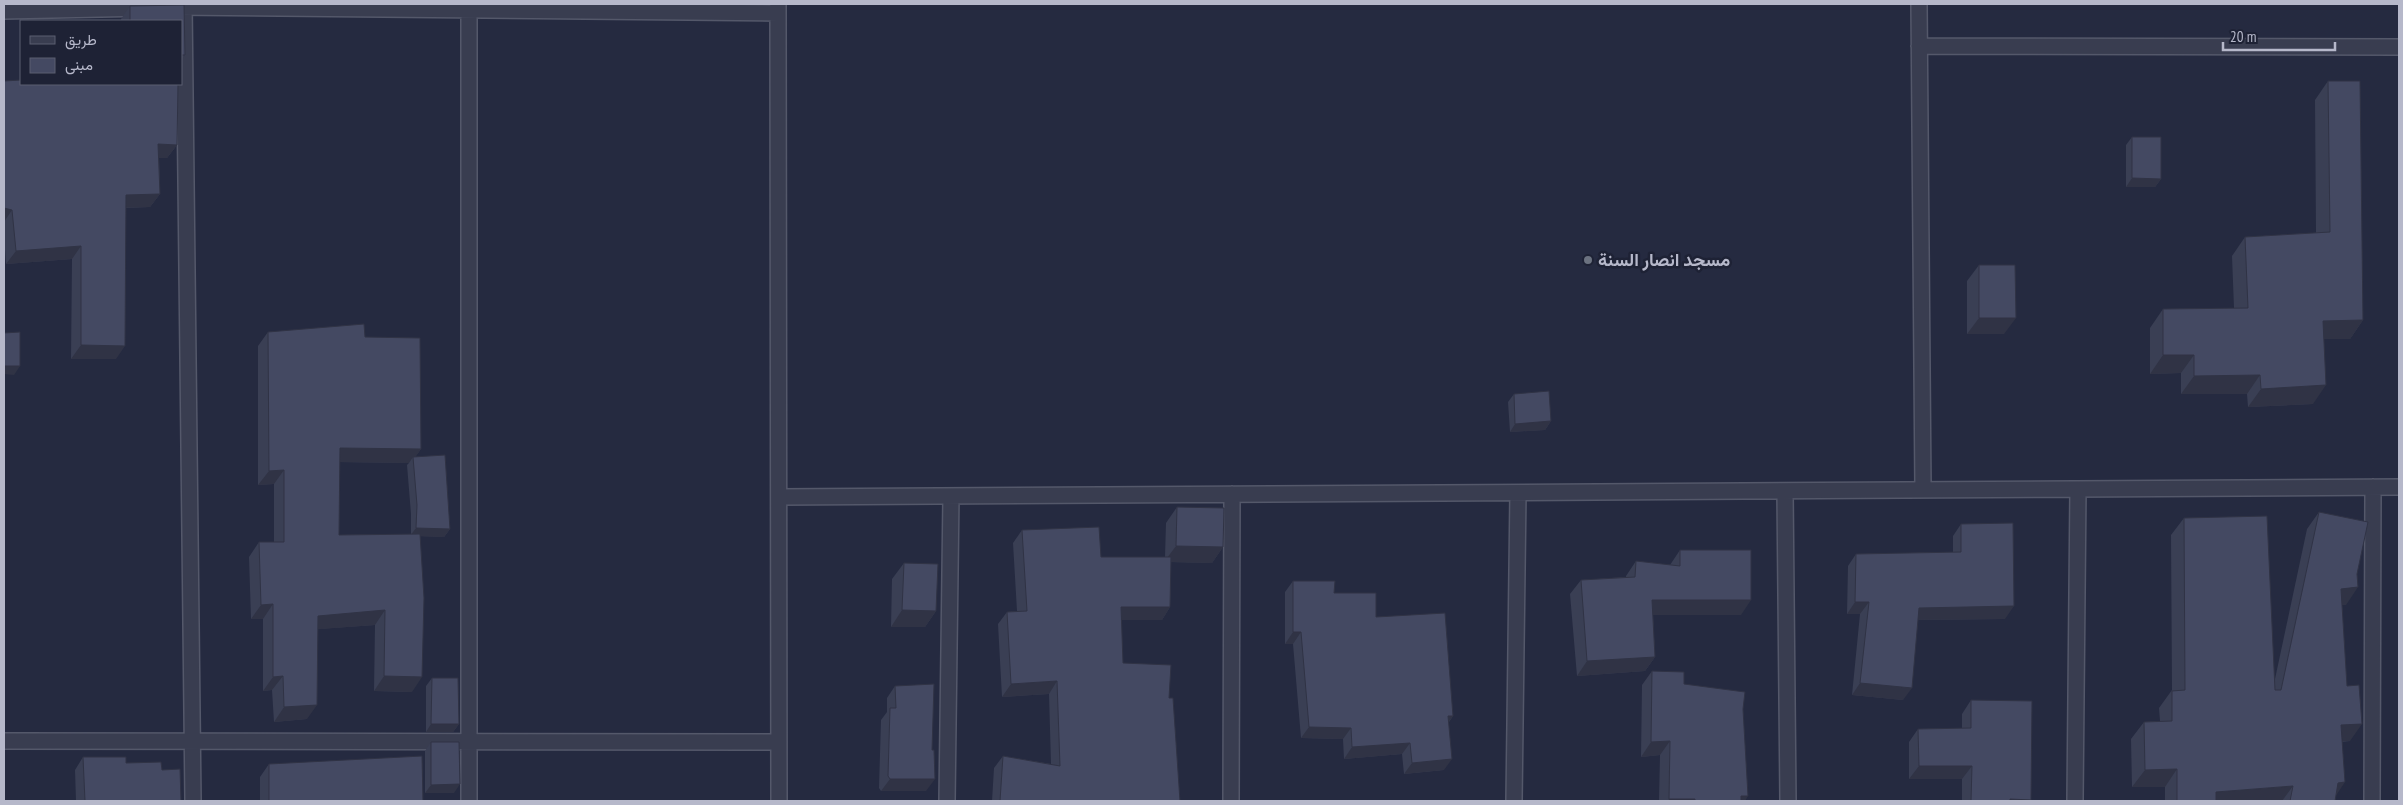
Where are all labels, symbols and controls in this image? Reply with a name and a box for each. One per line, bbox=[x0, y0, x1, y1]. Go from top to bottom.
legend bbox=[20, 20, 182, 85]
scale bar bbox=[2223, 20, 2336, 52]
text: 20 m bbox=[2230, 27, 2256, 46]
text: طريق bbox=[65, 30, 97, 50]
text: مبنى bbox=[65, 55, 93, 75]
place label: مسجد انصار السنة bbox=[1598, 248, 1730, 271]
marker: مسجد انصار السنة bbox=[1582, 254, 1594, 266]

